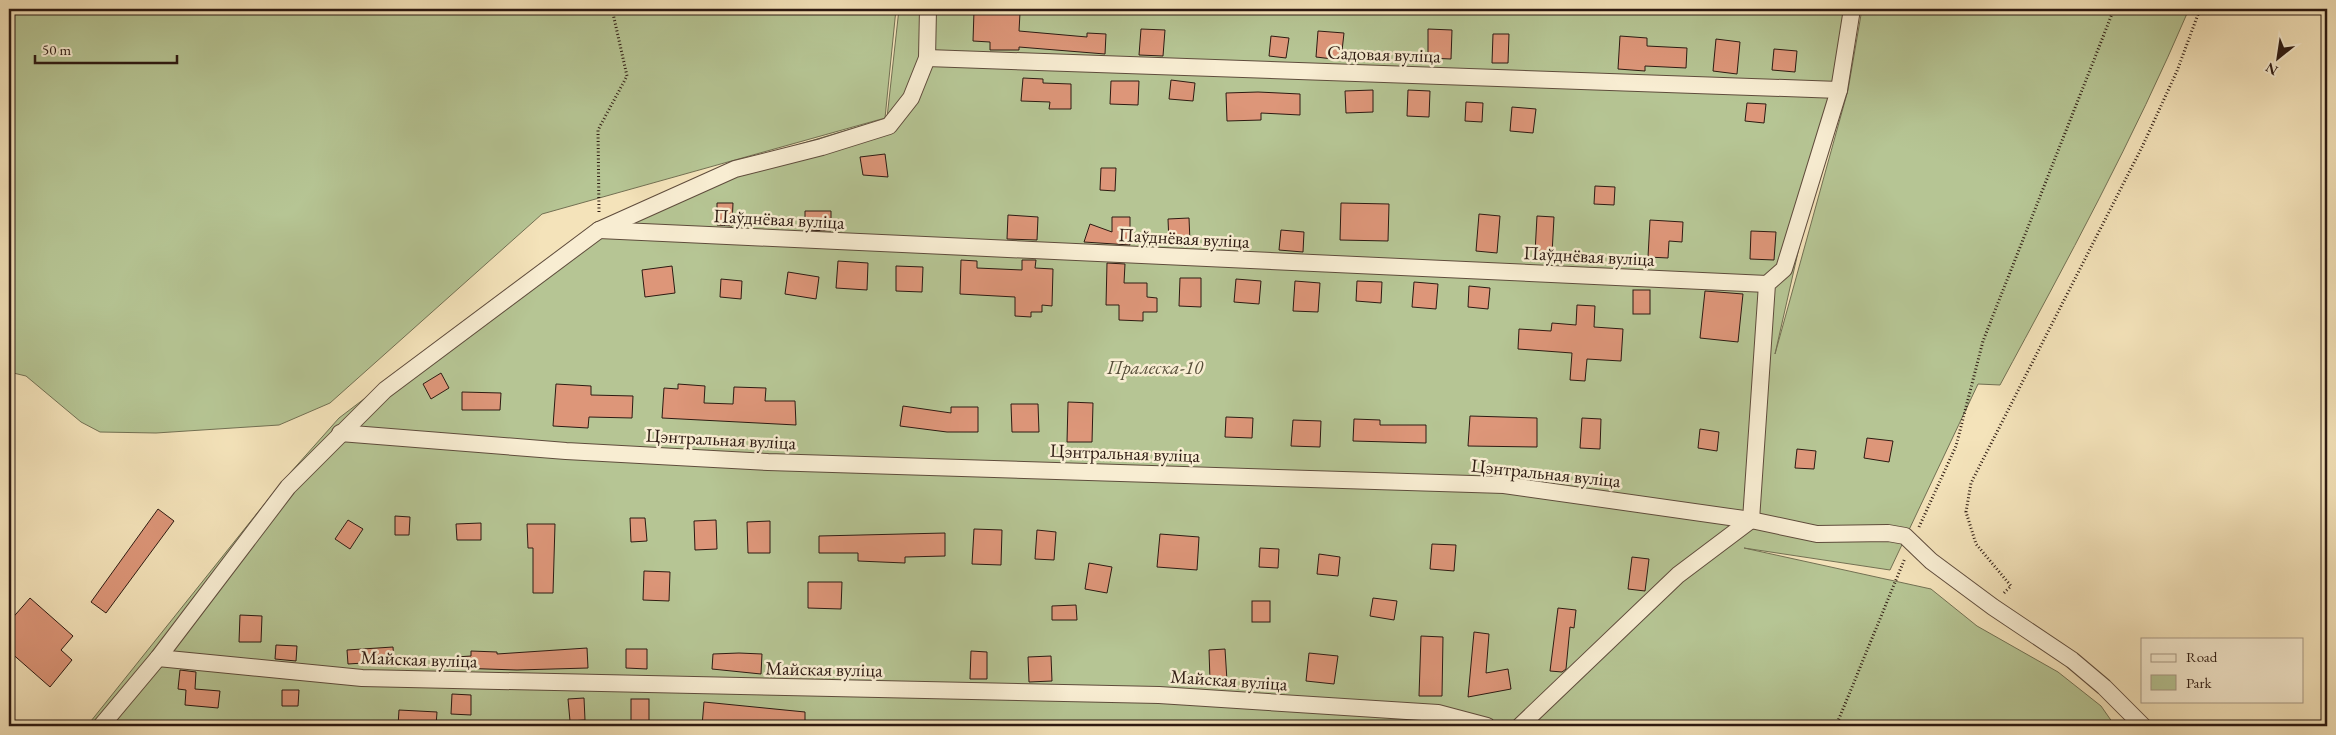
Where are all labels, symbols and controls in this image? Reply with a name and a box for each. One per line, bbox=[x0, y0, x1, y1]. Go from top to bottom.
scale bar bbox=[35, 32, 178, 64]
north arrow bbox=[2254, 32, 2304, 82]
text: 50 m bbox=[42, 40, 71, 59]
street label: Садовая вуліца bbox=[1327, 40, 1442, 68]
text: N bbox=[2262, 58, 2281, 80]
street label: Паўднёвая вуліца bbox=[713, 203, 846, 235]
street label: Паўднёвая вуліца bbox=[1118, 222, 1251, 254]
street label: Паўднёвая вуліца bbox=[1523, 240, 1656, 272]
park label: Пралеска-10 bbox=[1106, 355, 1204, 380]
street label: Цэнтральная вуліца bbox=[645, 423, 797, 455]
street label: Цэнтральная вуліца bbox=[1049, 438, 1201, 468]
street label: Цэнтральная вуліца bbox=[1470, 453, 1622, 493]
legend bbox=[2141, 638, 2304, 702]
street label: Майская вуліца bbox=[360, 644, 478, 674]
text: Road bbox=[2186, 647, 2218, 666]
street label: Майская вуліца bbox=[765, 655, 883, 683]
street label: Майская вуліца bbox=[1170, 663, 1289, 697]
text: Park bbox=[2186, 673, 2213, 692]

